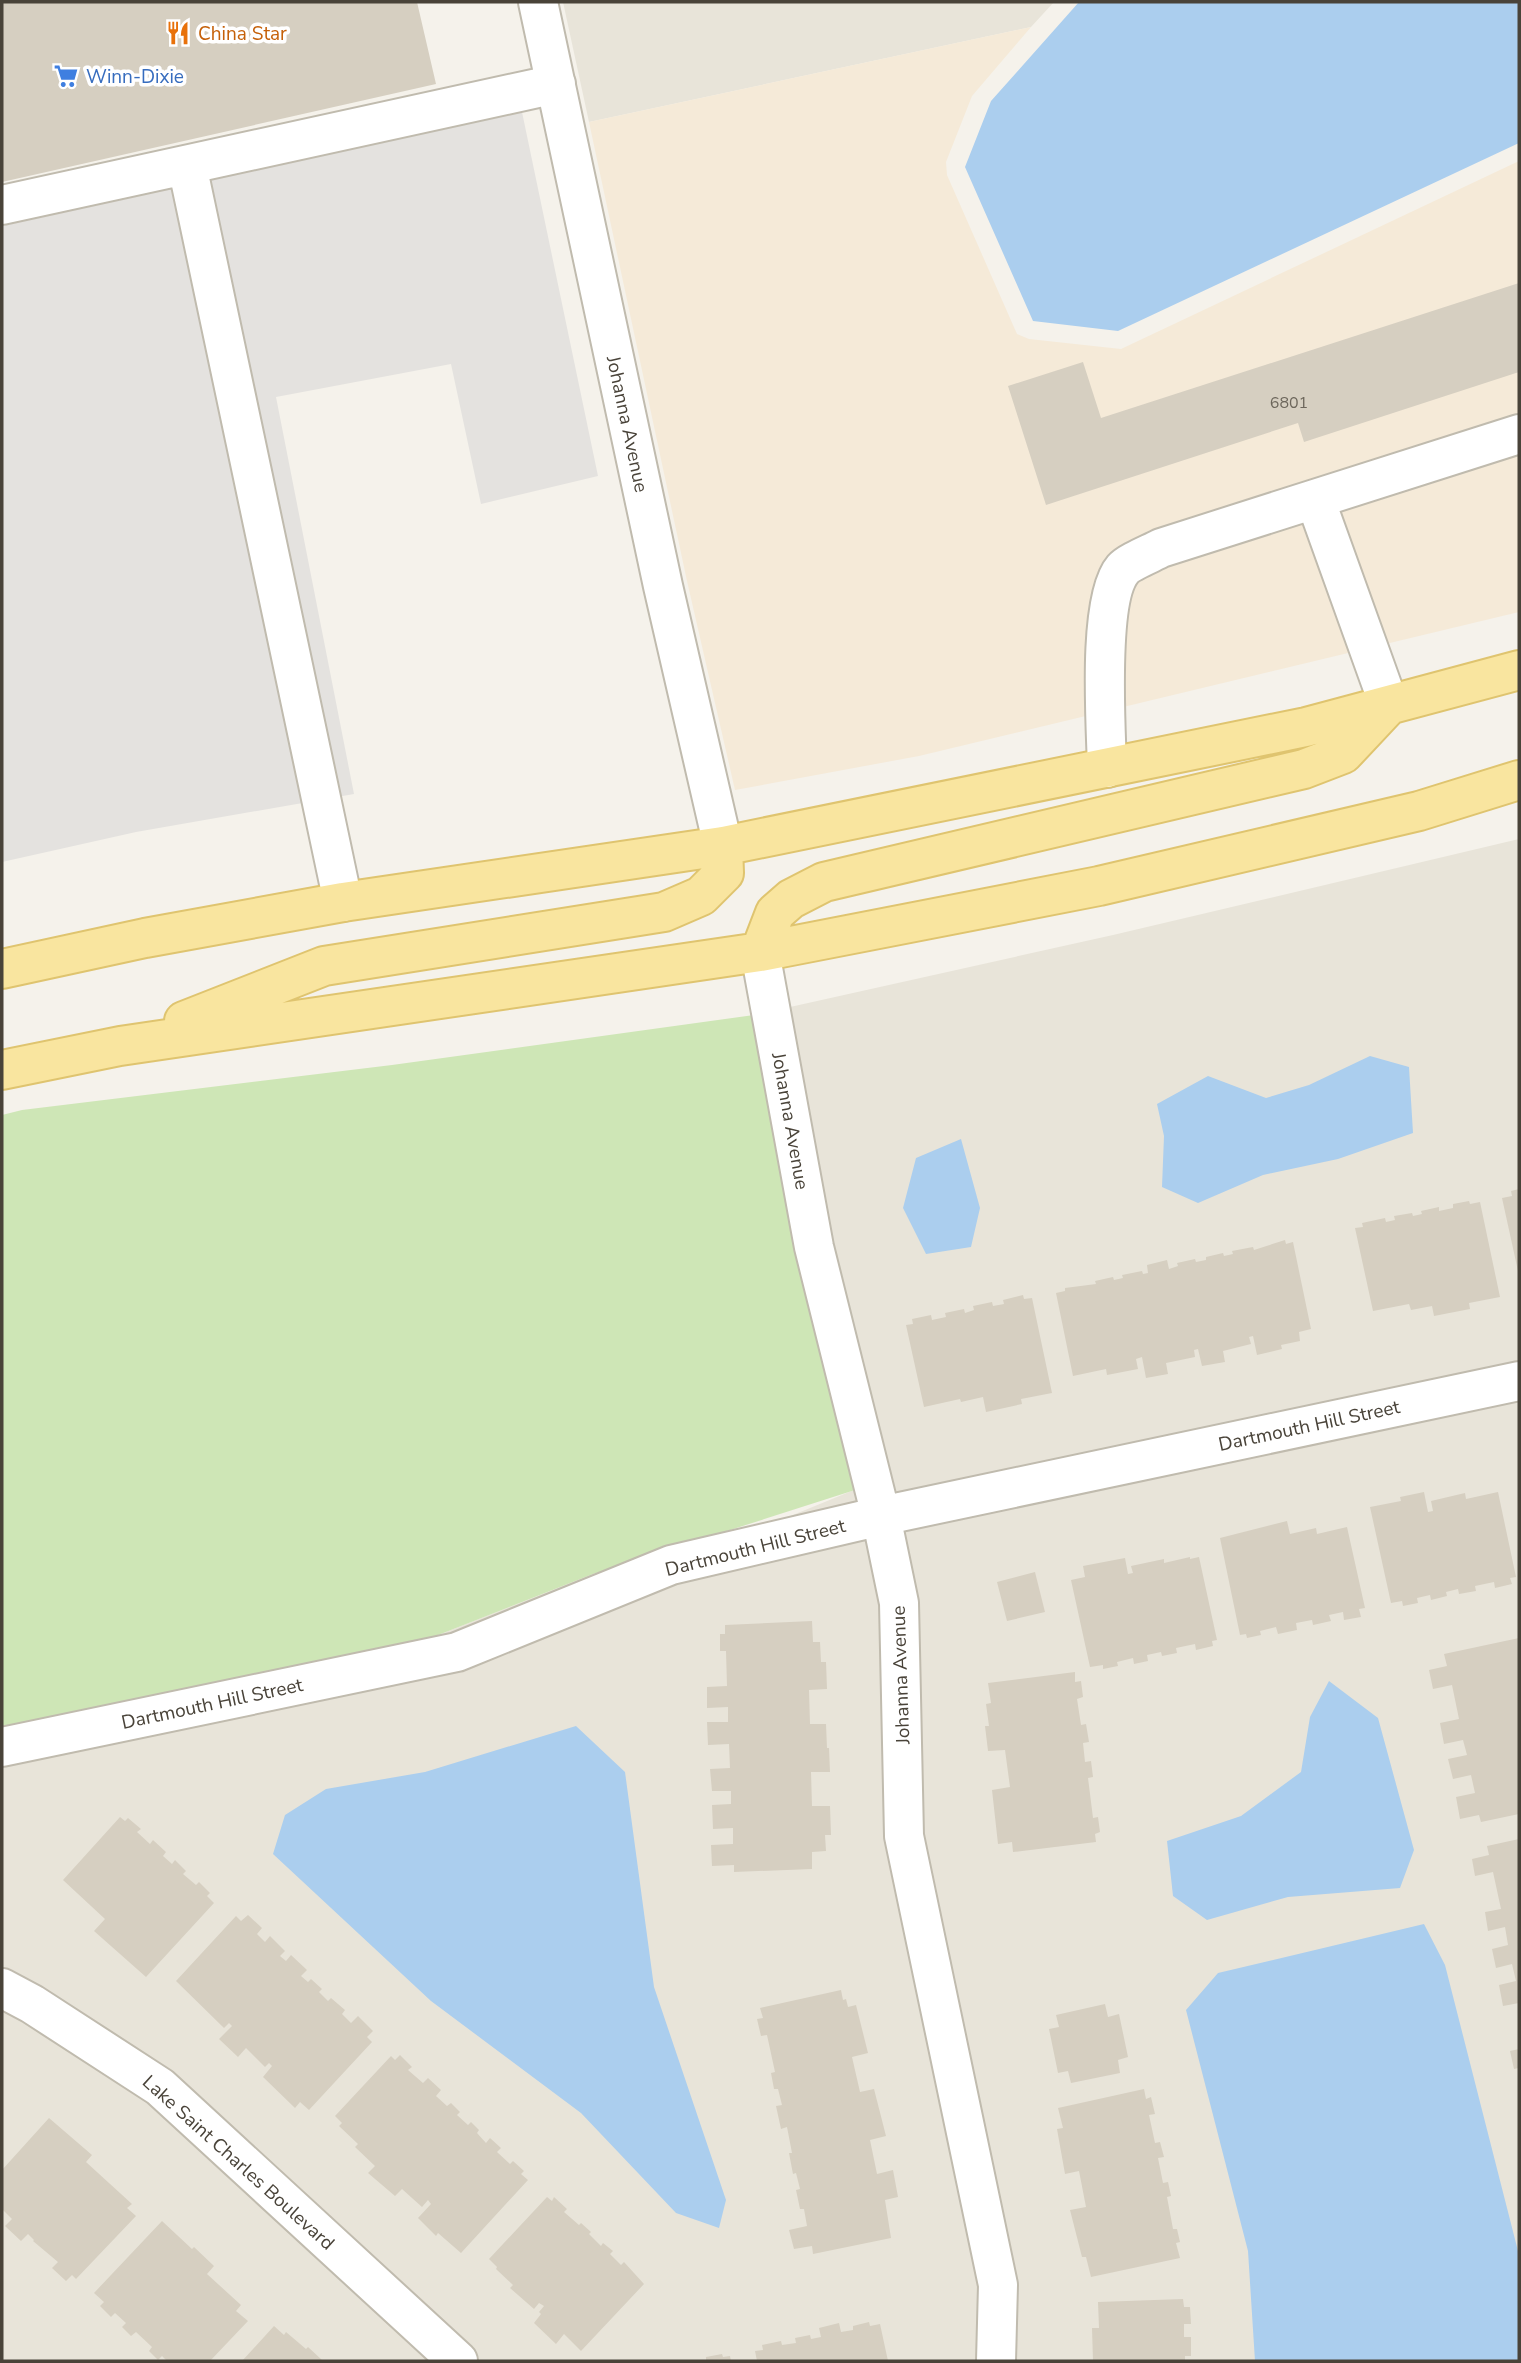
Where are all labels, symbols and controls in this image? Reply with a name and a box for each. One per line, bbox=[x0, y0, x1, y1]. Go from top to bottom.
restaurant icon: China Star bbox=[164, 19, 192, 47]
place label: China Star bbox=[198, 21, 287, 47]
supermarket icon: Winn-Dixie bbox=[52, 62, 80, 90]
place label: Winn-Dixie bbox=[86, 64, 184, 90]
street label: Johanna Avenue bbox=[600, 353, 654, 495]
house number: 6801 bbox=[1270, 392, 1308, 414]
street label: Johanna Avenue bbox=[765, 1050, 815, 1192]
street label: Dartmouth Hill Street bbox=[1216, 1394, 1403, 1458]
street label: Dartmouth Hill Street bbox=[662, 1513, 848, 1583]
street label: Johanna Avenue bbox=[886, 1605, 916, 1746]
street label: Dartmouth Hill Street bbox=[119, 1672, 306, 1736]
street label: Lake Saint Charles Boulevard bbox=[137, 2069, 340, 2256]

